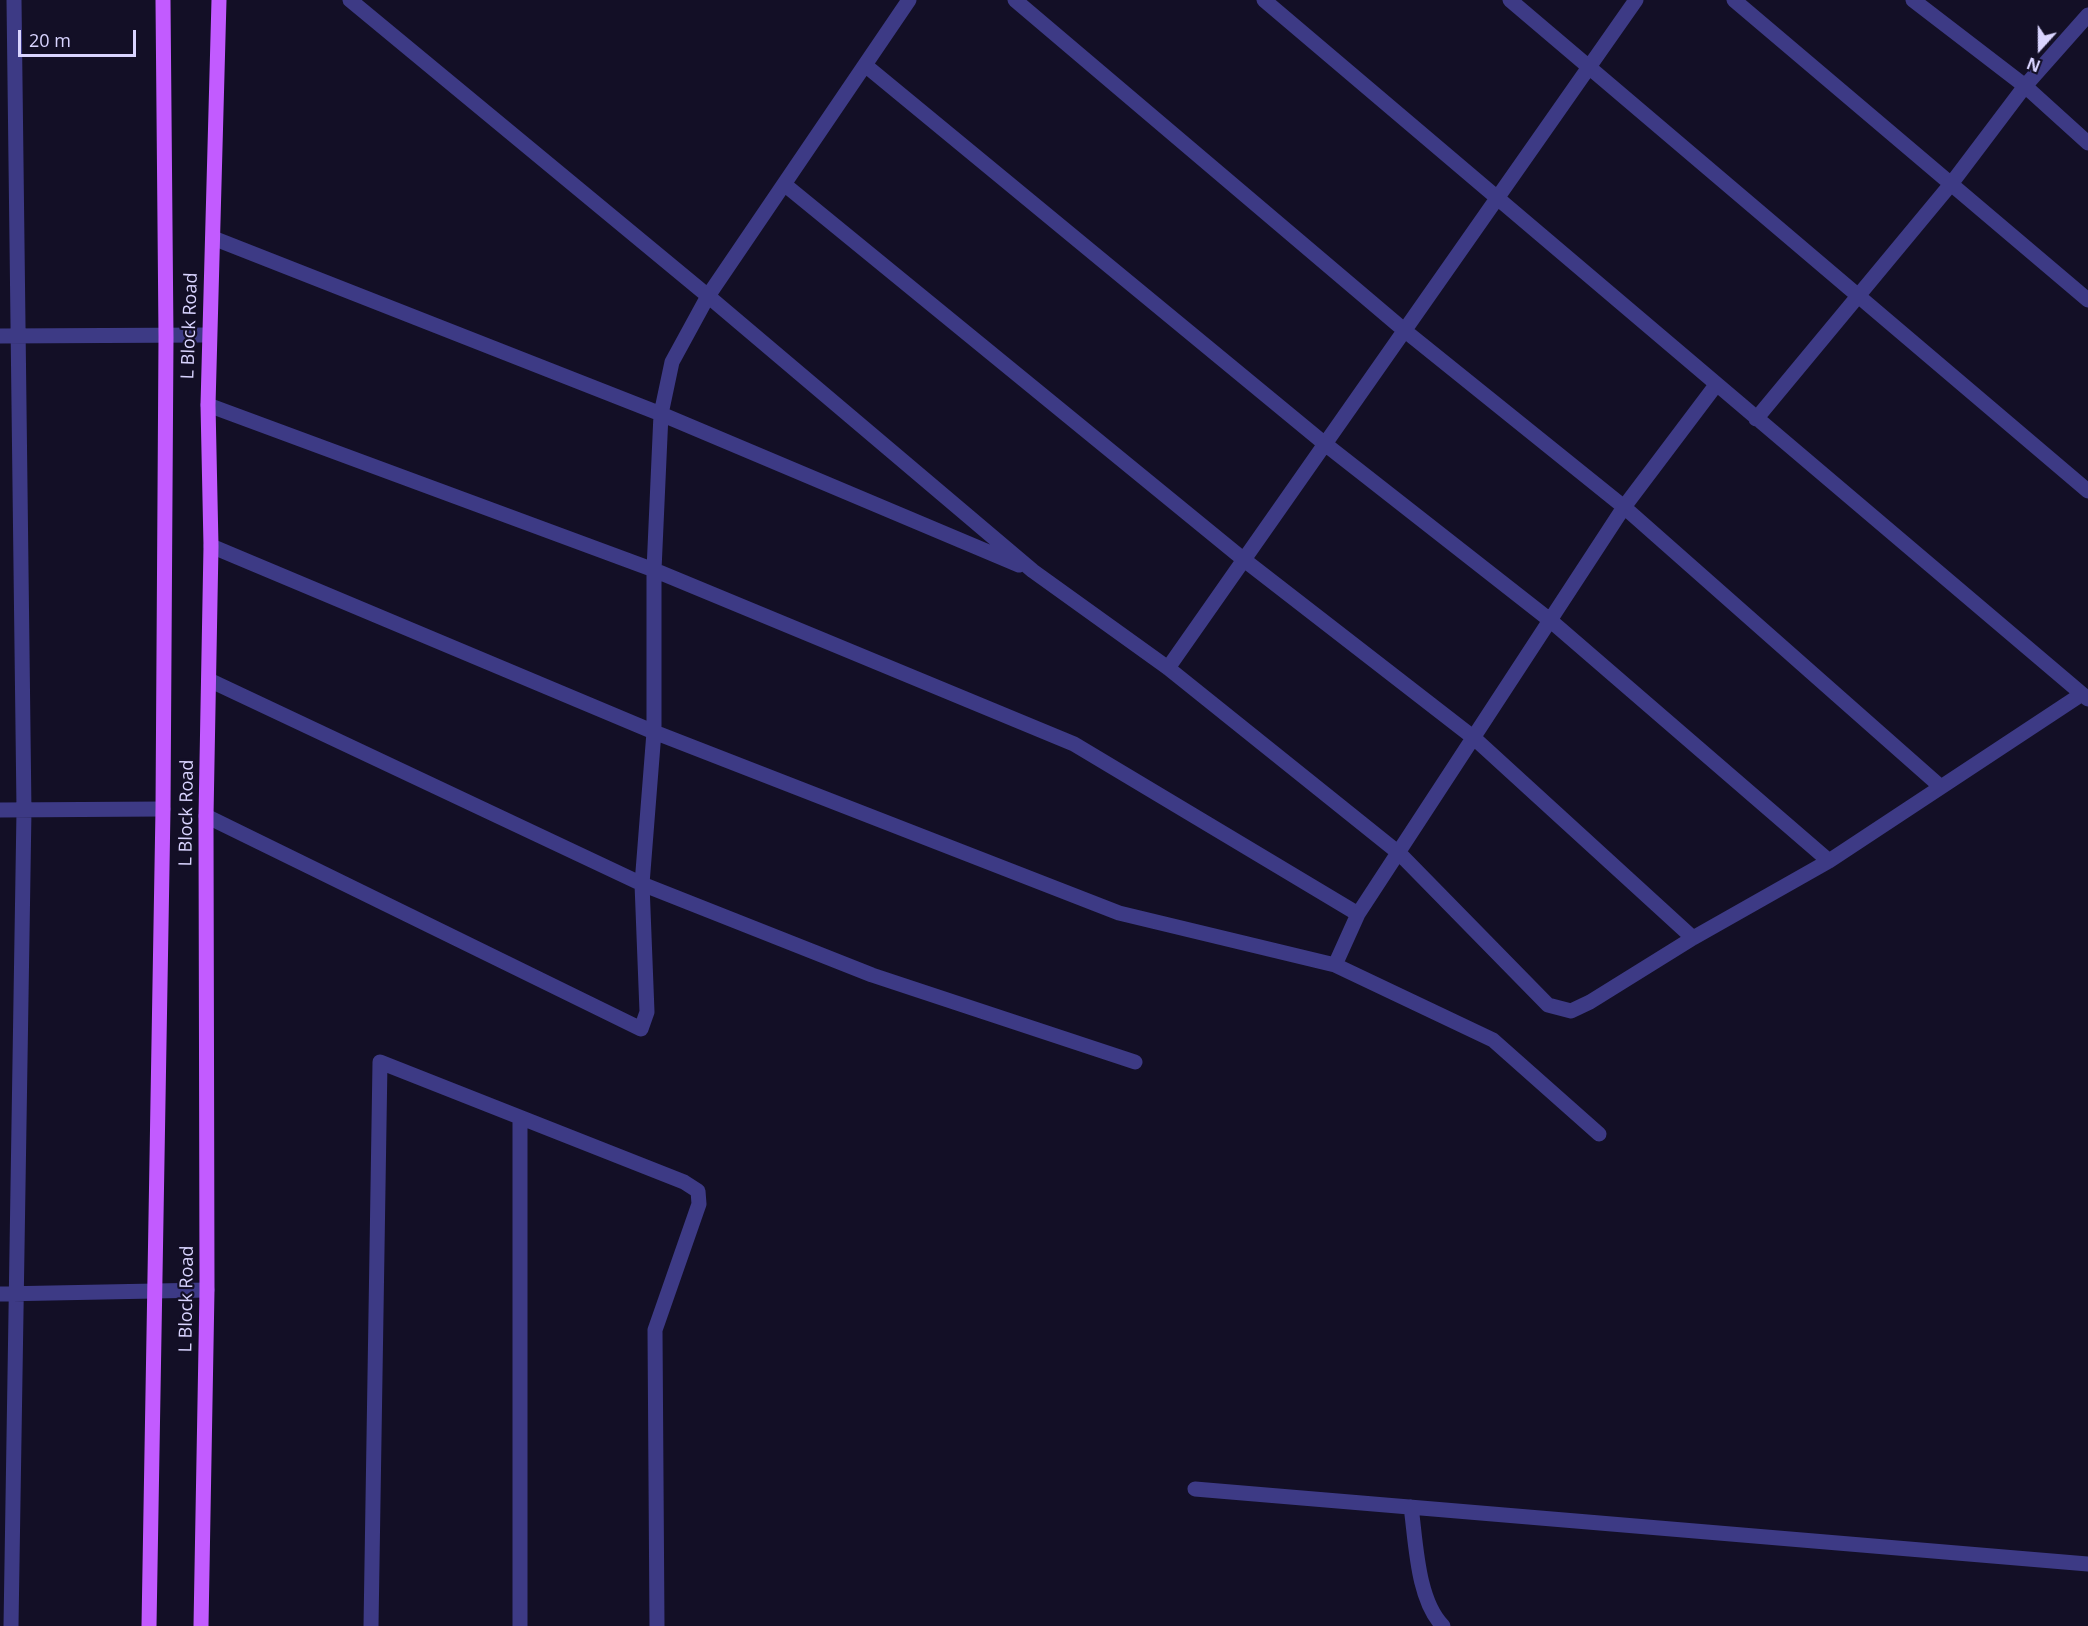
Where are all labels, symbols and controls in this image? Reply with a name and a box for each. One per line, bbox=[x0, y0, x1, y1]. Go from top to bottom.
scale bar bbox=[21, 18, 140, 56]
north arrow bbox=[2010, 18, 2070, 78]
text: 20 m bbox=[29, 28, 71, 52]
text: N bbox=[2024, 52, 2044, 77]
street label: L Block Road bbox=[177, 272, 203, 380]
street label: L Block Road bbox=[175, 759, 199, 867]
street label: L Block Road bbox=[175, 1245, 199, 1353]

